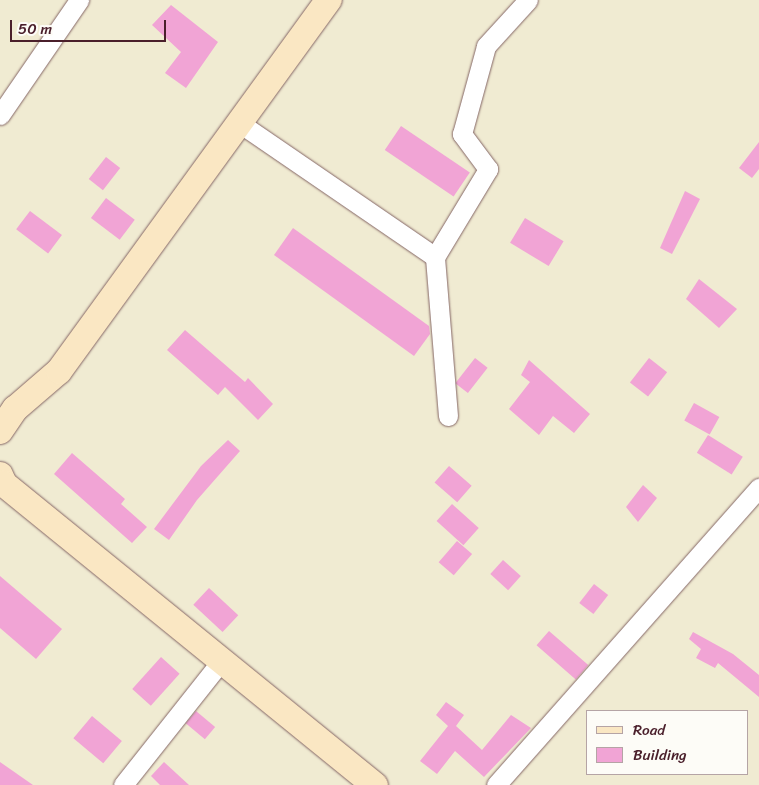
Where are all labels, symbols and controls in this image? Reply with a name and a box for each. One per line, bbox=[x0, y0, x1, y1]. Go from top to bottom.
scale bar bbox=[12, 10, 169, 42]
text: 50 m bbox=[18, 16, 52, 42]
legend bbox=[586, 710, 749, 775]
text: Road bbox=[633, 717, 665, 743]
text: Building bbox=[633, 742, 687, 768]

